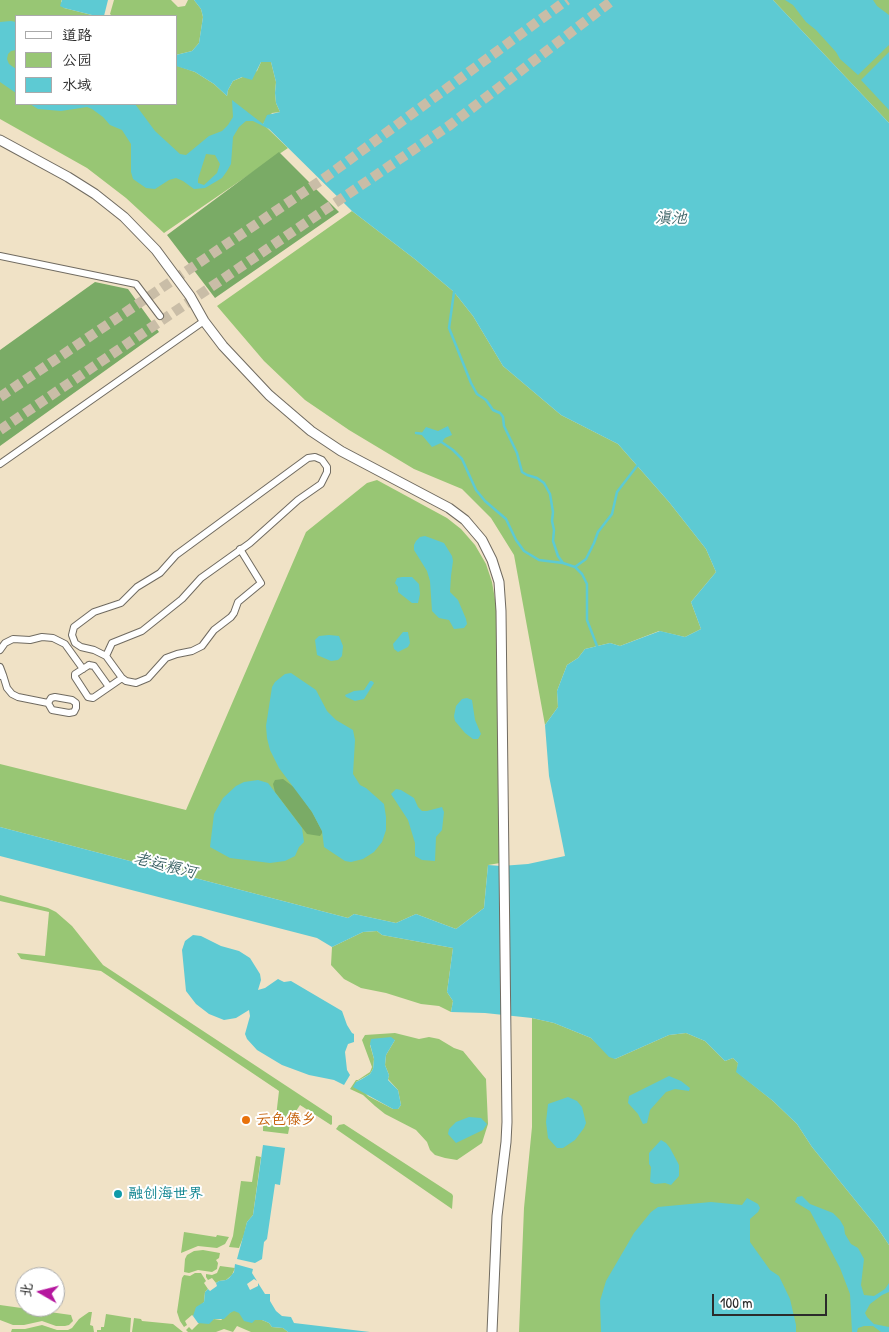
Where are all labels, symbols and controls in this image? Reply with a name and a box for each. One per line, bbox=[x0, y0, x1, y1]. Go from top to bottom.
legend bbox=[15, 15, 178, 105]
text: 道路 bbox=[62, 24, 92, 45]
text: 公园 bbox=[62, 49, 92, 70]
text: 水域 bbox=[62, 74, 92, 95]
water label: 滇池 bbox=[655, 209, 687, 229]
water label: 老运粮河 bbox=[132, 849, 198, 883]
place label: 云色傣乡 bbox=[256, 1111, 316, 1129]
marker: 云色傣乡 bbox=[240, 1114, 252, 1126]
place label: 融创海世界 bbox=[128, 1185, 203, 1203]
marker: 融创海世界 bbox=[112, 1188, 124, 1200]
north arrow bbox=[15, 1267, 65, 1317]
text: 北 bbox=[15, 1282, 36, 1298]
scale bar bbox=[714, 1284, 829, 1316]
text: 100 m bbox=[720, 1292, 753, 1313]

